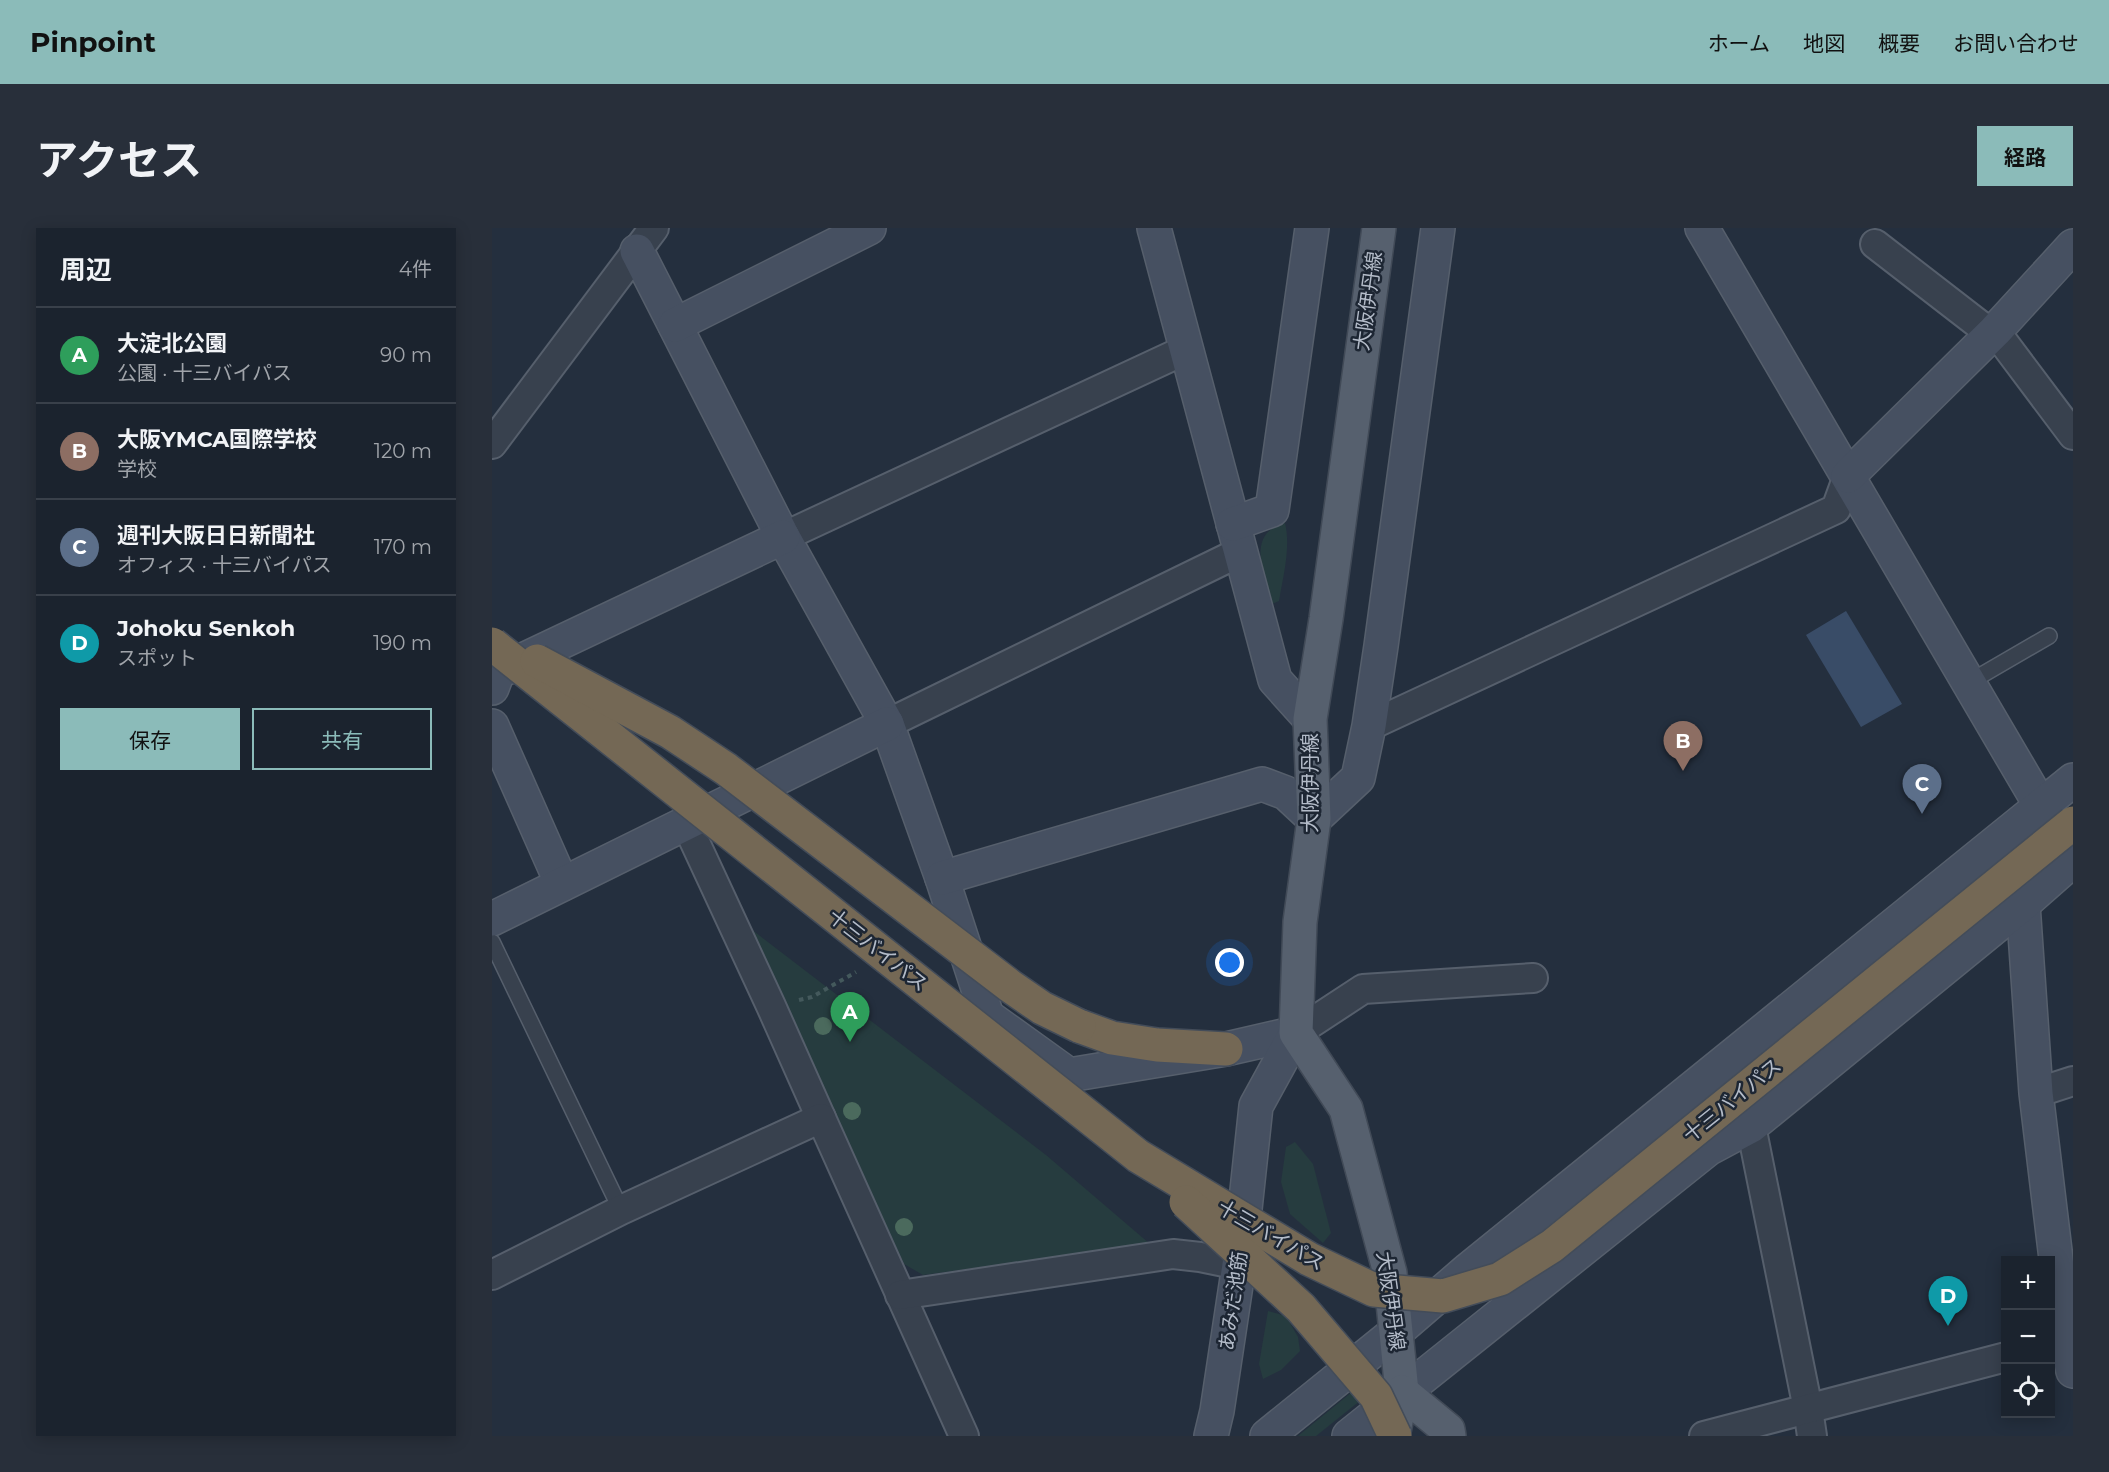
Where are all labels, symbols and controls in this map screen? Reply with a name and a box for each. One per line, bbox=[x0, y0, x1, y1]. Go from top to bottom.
text: Pinpoint bbox=[30, 25, 156, 59]
text: ホーム bbox=[1708, 31, 1770, 56]
text: 地図 bbox=[1803, 31, 1845, 56]
text: 概要 bbox=[1878, 31, 1920, 56]
text: お問い合わせ bbox=[1953, 31, 2079, 56]
button: 経路 bbox=[1977, 126, 2073, 186]
text: アクセス bbox=[36, 134, 202, 186]
street label: 大阪伊丹線 bbox=[1349, 250, 1387, 352]
text: 周辺 bbox=[60, 254, 112, 286]
text: 4件 bbox=[399, 257, 432, 281]
text: 大淀北公園 bbox=[117, 330, 227, 357]
text: A bbox=[72, 343, 87, 367]
text: 90 m bbox=[380, 343, 432, 367]
text: 公園 · 十三バイパス bbox=[117, 361, 292, 385]
text: 大阪YMCA国際学校 bbox=[117, 426, 317, 453]
text: B bbox=[72, 439, 87, 463]
text: 120 m bbox=[374, 439, 432, 463]
text: 学校 bbox=[117, 457, 157, 481]
text: 週刊大阪日日新聞社 bbox=[117, 522, 315, 549]
text: C bbox=[72, 535, 87, 559]
text: 170 m bbox=[374, 535, 432, 559]
text: オフィス · 十三バイパス bbox=[117, 553, 332, 577]
text: Johoku Senkoh bbox=[117, 615, 295, 642]
text: D bbox=[71, 631, 88, 655]
text: 190 m bbox=[373, 631, 432, 655]
text: スポット bbox=[117, 646, 197, 670]
button: 保存 bbox=[60, 708, 240, 770]
button: 共有 bbox=[252, 708, 432, 770]
pin: B bbox=[1664, 722, 1702, 771]
street label: 大阪伊丹線 bbox=[1298, 733, 1322, 833]
pin: C bbox=[1902, 764, 1942, 814]
street label: 十三バイパス bbox=[823, 904, 933, 996]
your location bbox=[1215, 948, 1244, 977]
pin: A bbox=[830, 992, 870, 1042]
street label: 十三バイパス bbox=[1678, 1053, 1786, 1147]
street label: 十三バイパス bbox=[1213, 1195, 1329, 1275]
street label: あみだ池筋 bbox=[1214, 1250, 1252, 1352]
street label: 大阪伊丹線 bbox=[1372, 1250, 1410, 1352]
map controls bbox=[2001, 1256, 2055, 1418]
button: + bbox=[2001, 1256, 2055, 1310]
pin: D bbox=[1928, 1276, 1968, 1326]
button: − bbox=[2001, 1310, 2055, 1364]
button: locate bbox=[2001, 1364, 2055, 1418]

